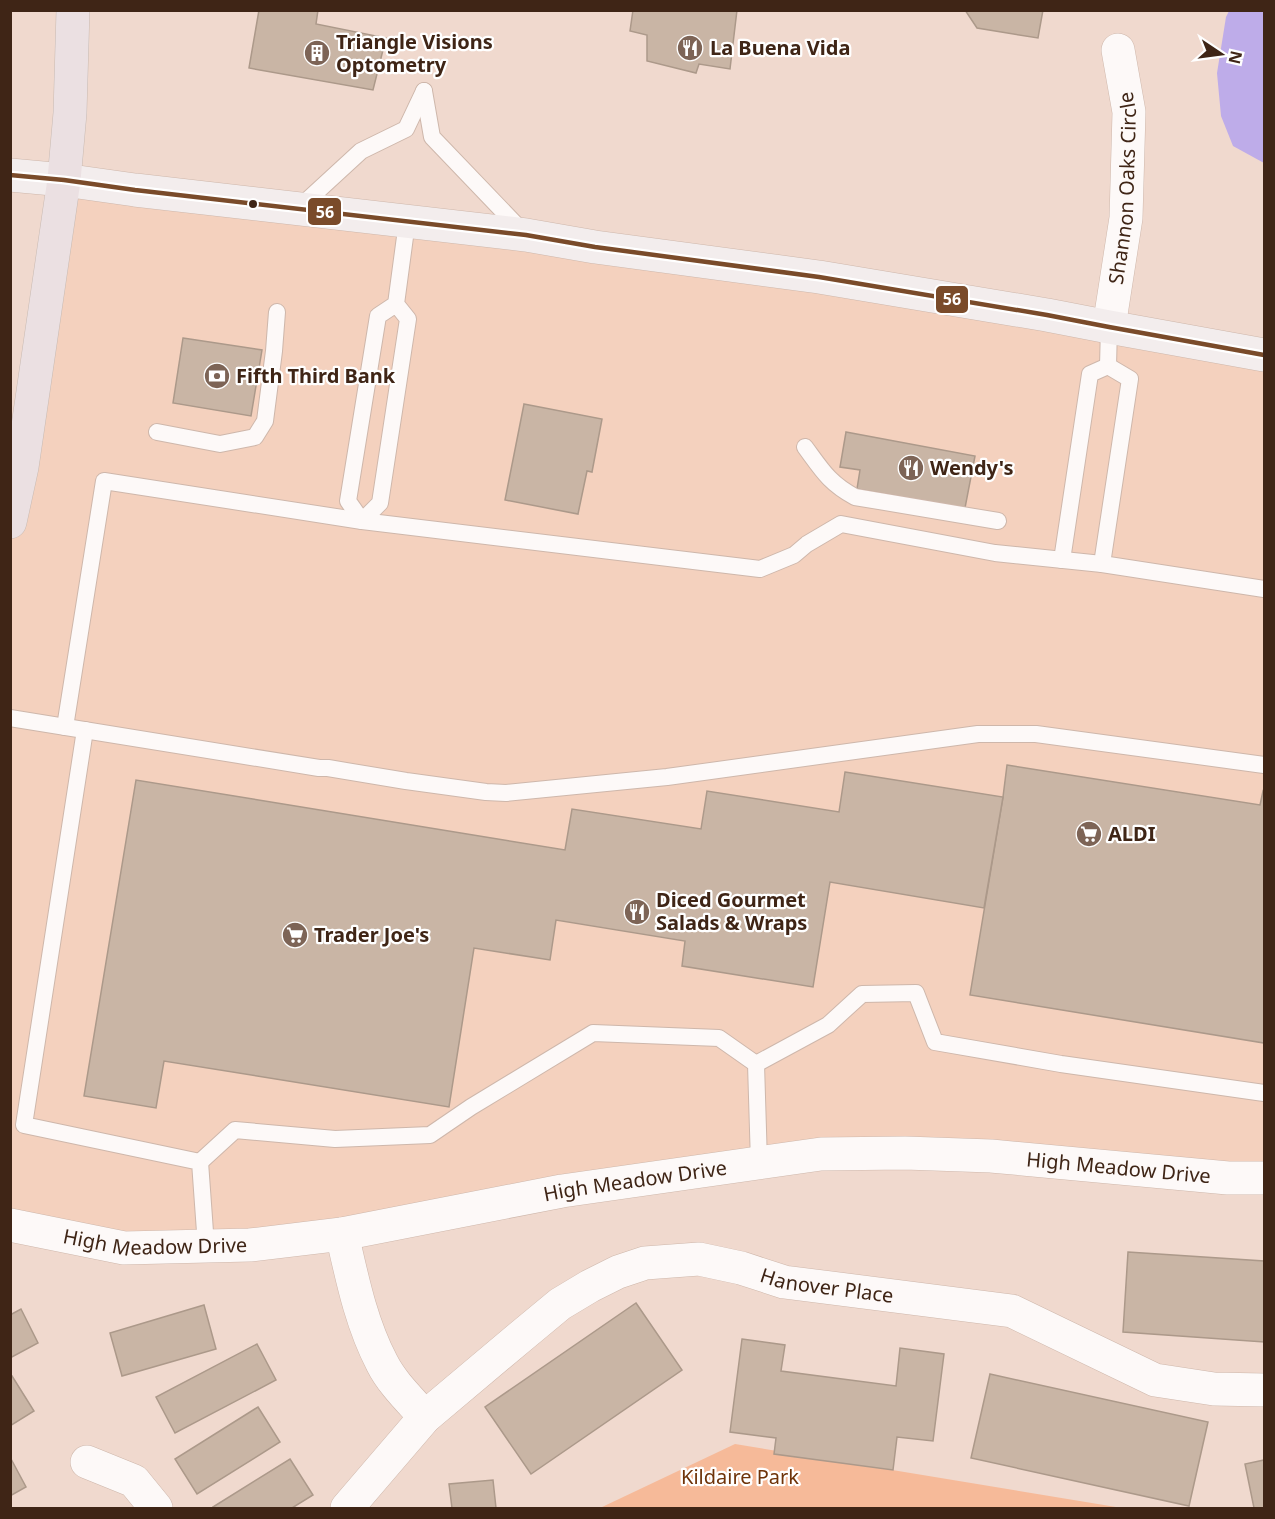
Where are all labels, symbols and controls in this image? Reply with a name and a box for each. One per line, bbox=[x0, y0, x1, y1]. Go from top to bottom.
north arrow bbox=[1191, 24, 1251, 84]
place label: Triangle Visions Optometry bbox=[336, 28, 493, 78]
restaurant icon: La Buena Vida bbox=[675, 33, 705, 63]
place label: La Buena Vida bbox=[710, 34, 850, 61]
building icon: Triangle Visions Optometry bbox=[302, 38, 332, 68]
text: N bbox=[1223, 49, 1248, 66]
street label: Shannon Oaks Circle bbox=[1102, 90, 1142, 286]
line badge: 56 bbox=[307, 197, 342, 226]
unlabelled marker bbox=[247, 198, 259, 210]
text: 56 bbox=[316, 201, 334, 223]
line badge: 56 bbox=[935, 285, 969, 314]
text: 56 bbox=[943, 288, 961, 310]
bank icon: Fifth Third Bank bbox=[202, 361, 232, 391]
place label: Fifth Third Bank bbox=[236, 362, 396, 389]
restaurant icon: Wendy's bbox=[896, 453, 926, 483]
place label: Wendy's bbox=[930, 454, 1014, 481]
supermarket icon: ALDI bbox=[1074, 819, 1104, 849]
place label: ALDI bbox=[1108, 820, 1156, 847]
place label: Diced Gourmet Salads & Wraps bbox=[656, 886, 807, 936]
restaurant icon: Diced Gourmet Salads & Wraps bbox=[622, 897, 652, 927]
supermarket icon: Trader Joe's bbox=[280, 920, 310, 950]
place label: Trader Joe's bbox=[314, 921, 429, 948]
street label: High Meadow Drive bbox=[1025, 1145, 1212, 1189]
street label: High Meadow Drive bbox=[541, 1154, 729, 1207]
street label: High Meadow Drive bbox=[61, 1222, 247, 1262]
street label: Hanover Place bbox=[757, 1261, 895, 1309]
park label: Kildaire Park bbox=[681, 1463, 799, 1490]

